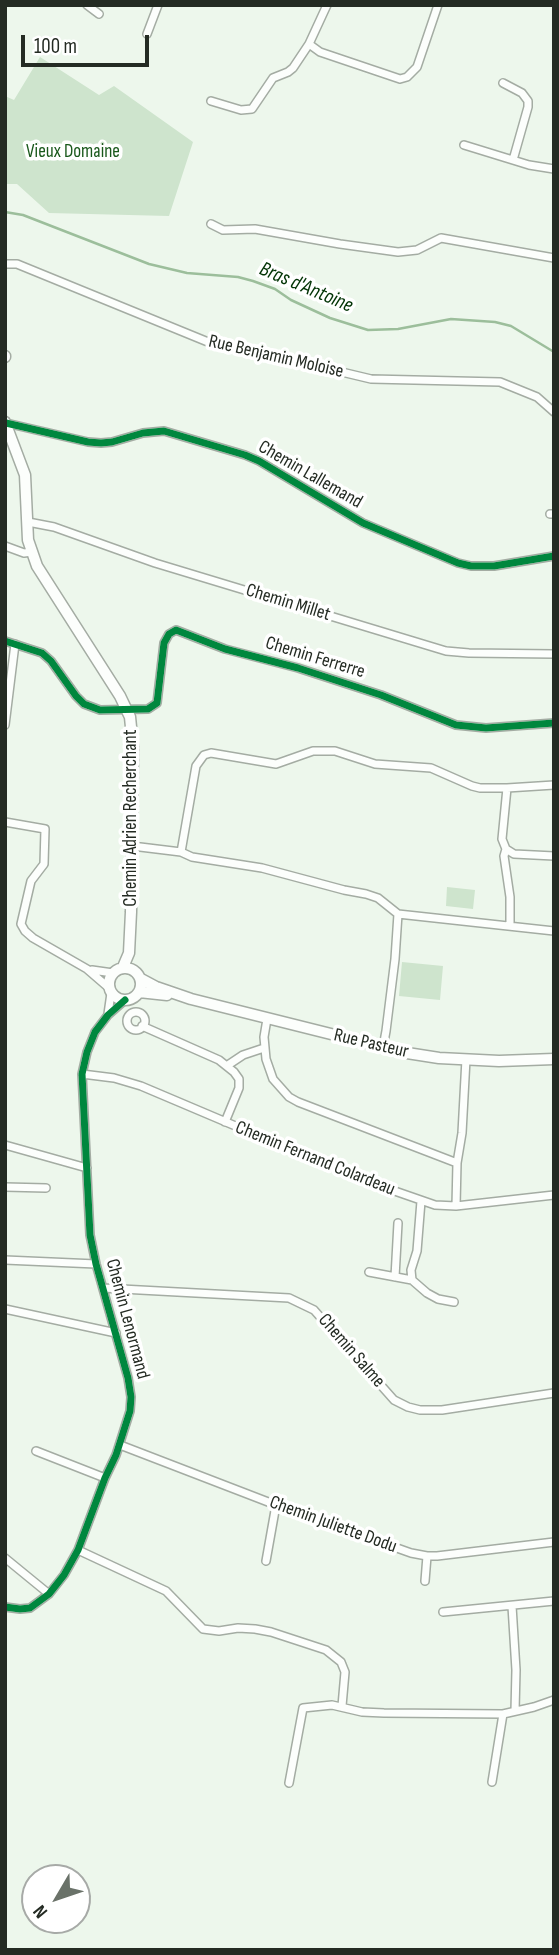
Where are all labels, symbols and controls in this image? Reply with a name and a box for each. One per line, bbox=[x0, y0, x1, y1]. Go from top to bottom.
scale bar bbox=[24, 21, 152, 65]
text: 100 m bbox=[34, 34, 77, 59]
park label: Vieux Domaine bbox=[26, 141, 120, 163]
water label: Bras d'Antoine bbox=[255, 257, 357, 319]
street label: Rue Benjamin Moloise bbox=[206, 330, 346, 384]
street label: Chemin Lallemand bbox=[254, 436, 366, 514]
street label: Chemin Millet bbox=[243, 579, 333, 627]
street label: Chemin Ferrerre bbox=[262, 632, 368, 684]
street label: Chemin Adrien Recherchant bbox=[120, 729, 142, 907]
street label: Rue Pasteur bbox=[331, 1024, 411, 1064]
street label: Chemin Fernand Colardeau bbox=[232, 1117, 398, 1201]
street label: Chemin Lenormand bbox=[100, 1256, 154, 1382]
street label: Chemin Salme bbox=[313, 1309, 389, 1393]
street label: Chemin Juliette Dodu bbox=[266, 1491, 400, 1559]
north arrow bbox=[21, 1864, 91, 1934]
text: N bbox=[29, 1900, 53, 1922]

